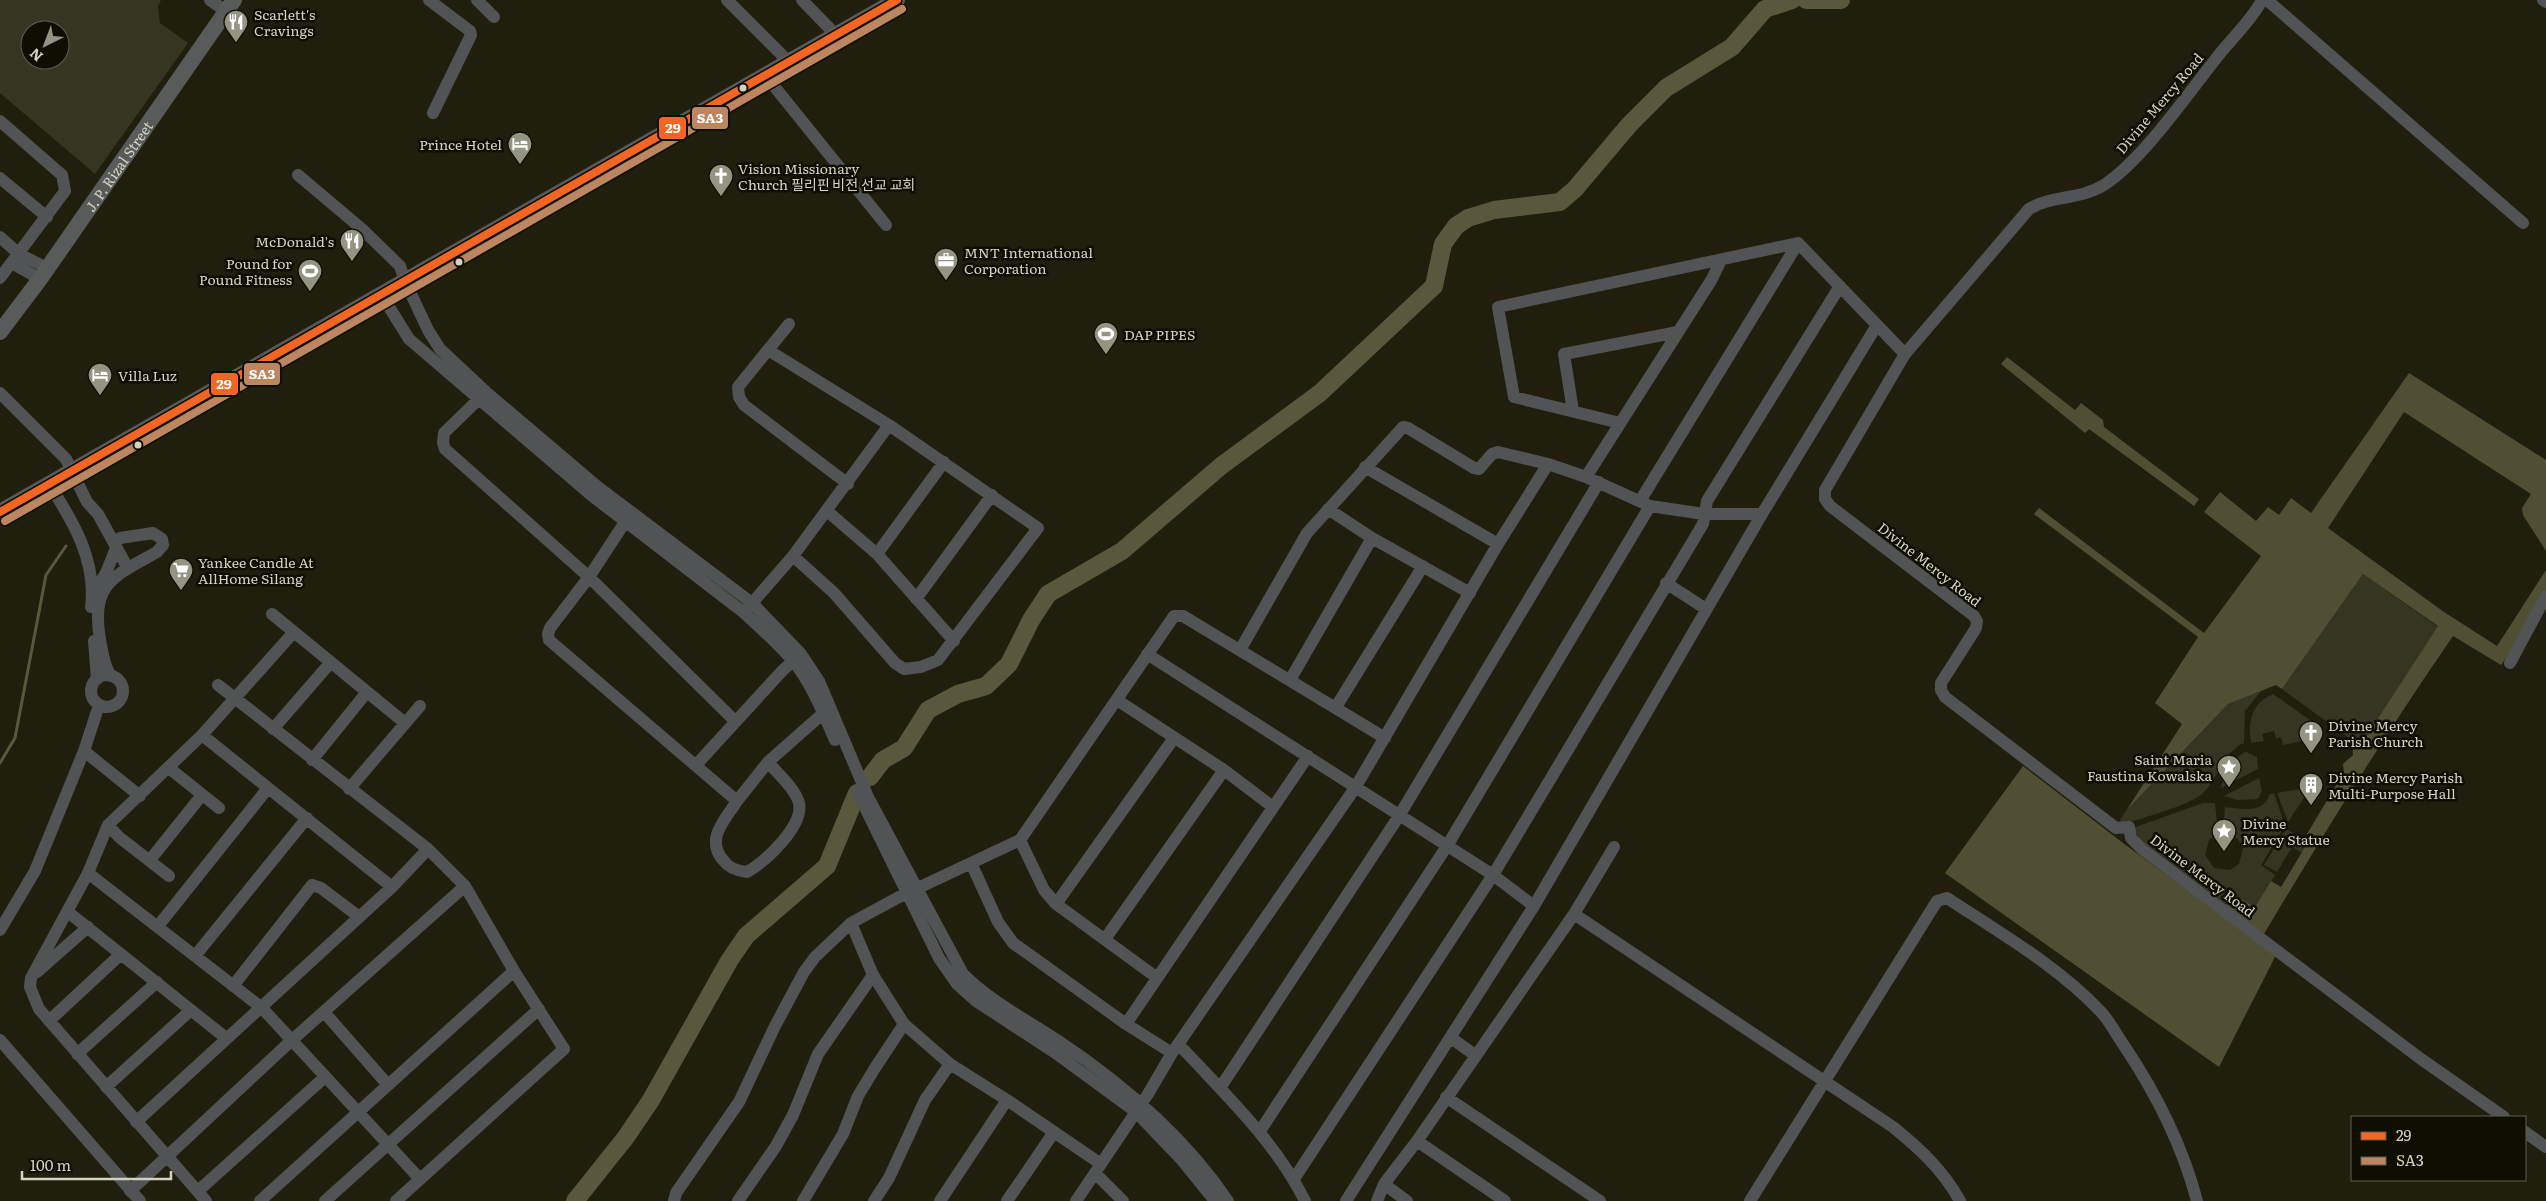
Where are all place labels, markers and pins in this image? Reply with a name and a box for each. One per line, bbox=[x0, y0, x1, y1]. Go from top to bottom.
place label: Scarlett's Cravings bbox=[254, 4, 315, 40]
restaurant icon: Scarlett's Cravings bbox=[223, 9, 249, 43]
unlabelled marker bbox=[738, 83, 748, 93]
hotel icon: Prince Hotel bbox=[507, 131, 533, 165]
place label: Prince Hotel bbox=[419, 134, 502, 154]
place label: Vision Missionary Church 필리핀 비전 선교 교회 bbox=[738, 158, 915, 194]
church icon: Vision Missionary Church 필리핀 비전 선교 교회 bbox=[708, 163, 734, 197]
restaurant icon: McDonald's bbox=[339, 228, 365, 262]
place label: McDonald's bbox=[255, 231, 334, 251]
place label: MNT International Corporation bbox=[964, 242, 1093, 278]
office icon: MNT International Corporation bbox=[933, 247, 959, 281]
place label: Pound for Pound Fitness bbox=[199, 253, 292, 289]
unlabelled marker bbox=[454, 257, 464, 267]
sports icon: Pound for Pound Fitness bbox=[297, 258, 323, 292]
sports icon: DAP PIPES bbox=[1093, 321, 1119, 355]
place label: DAP PIPES bbox=[1124, 324, 1195, 344]
hotel icon: Villa Luz bbox=[87, 362, 113, 396]
place label: Villa Luz bbox=[118, 365, 177, 385]
unlabelled marker bbox=[133, 440, 143, 450]
place label: Yankee Candle At AllHome Silang bbox=[198, 552, 314, 588]
supermarket icon: Yankee Candle At AllHome Silang bbox=[168, 557, 194, 591]
place label: Divine Mercy Parish Church bbox=[2328, 715, 2424, 751]
church icon: Divine Mercy Parish Church bbox=[2298, 720, 2324, 754]
place label: Saint Maria Faustina Kowalska bbox=[2087, 749, 2212, 785]
place icon: Saint Maria Faustina Kowalska bbox=[2216, 754, 2242, 788]
place label: Divine Mercy Parish Multi-Purpose Hall bbox=[2328, 767, 2463, 803]
building icon: Divine Mercy Parish Multi-Purpose Hall bbox=[2298, 772, 2324, 806]
place label: Divine Mercy Statue bbox=[2242, 813, 2330, 849]
place icon: Divine Mercy Statue bbox=[2211, 818, 2237, 852]

